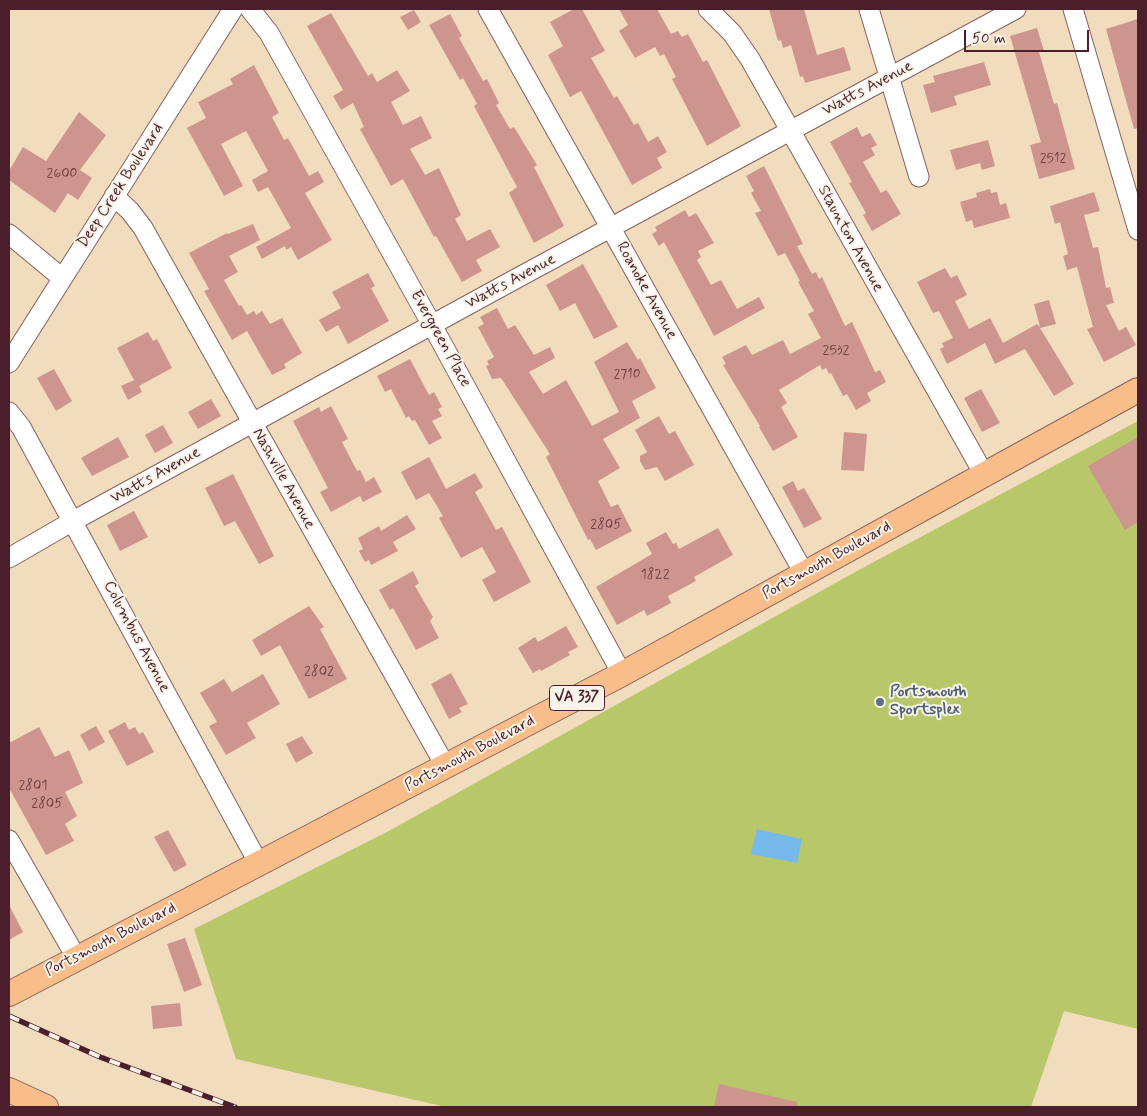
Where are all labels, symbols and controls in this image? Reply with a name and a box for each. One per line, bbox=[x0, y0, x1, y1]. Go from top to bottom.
scale bar bbox=[967, 20, 1092, 52]
text: 50 m bbox=[972, 29, 1006, 49]
street label: Watts Avenue bbox=[820, 57, 916, 121]
street label: Deep Creek Boulevard bbox=[74, 120, 168, 252]
house number: 2512 bbox=[1040, 151, 1066, 167]
house number: 2600 bbox=[47, 166, 77, 182]
street label: Staunton Avenue bbox=[813, 182, 887, 296]
street label: Roanoke Avenue bbox=[611, 239, 681, 343]
street label: Watts Avenue bbox=[463, 250, 559, 314]
street label: Evergreen Place bbox=[405, 287, 475, 391]
house number: 2532 bbox=[823, 343, 849, 359]
house number: 2710 bbox=[613, 367, 641, 383]
street label: Nashville Avenue bbox=[247, 425, 319, 533]
street label: Watts Avenue bbox=[108, 443, 204, 509]
house number: 2805 bbox=[590, 517, 622, 533]
street label: Portsmouth Boulevard bbox=[759, 518, 895, 604]
house number: 1822 bbox=[640, 567, 670, 583]
street label: Columbus Avenue bbox=[98, 578, 174, 696]
house number: 2802 bbox=[304, 664, 334, 680]
place label: Portsmouth Sportsplex bbox=[890, 683, 966, 721]
road number: VA 337 bbox=[550, 686, 604, 710]
marker: Portsmouth Sportsplex bbox=[874, 696, 886, 708]
street label: Portsmouth Boulevard bbox=[402, 712, 538, 796]
house number: 2801 bbox=[18, 778, 48, 794]
house number: 2805 bbox=[31, 796, 63, 812]
street label: Portsmouth Boulevard bbox=[42, 899, 180, 981]

